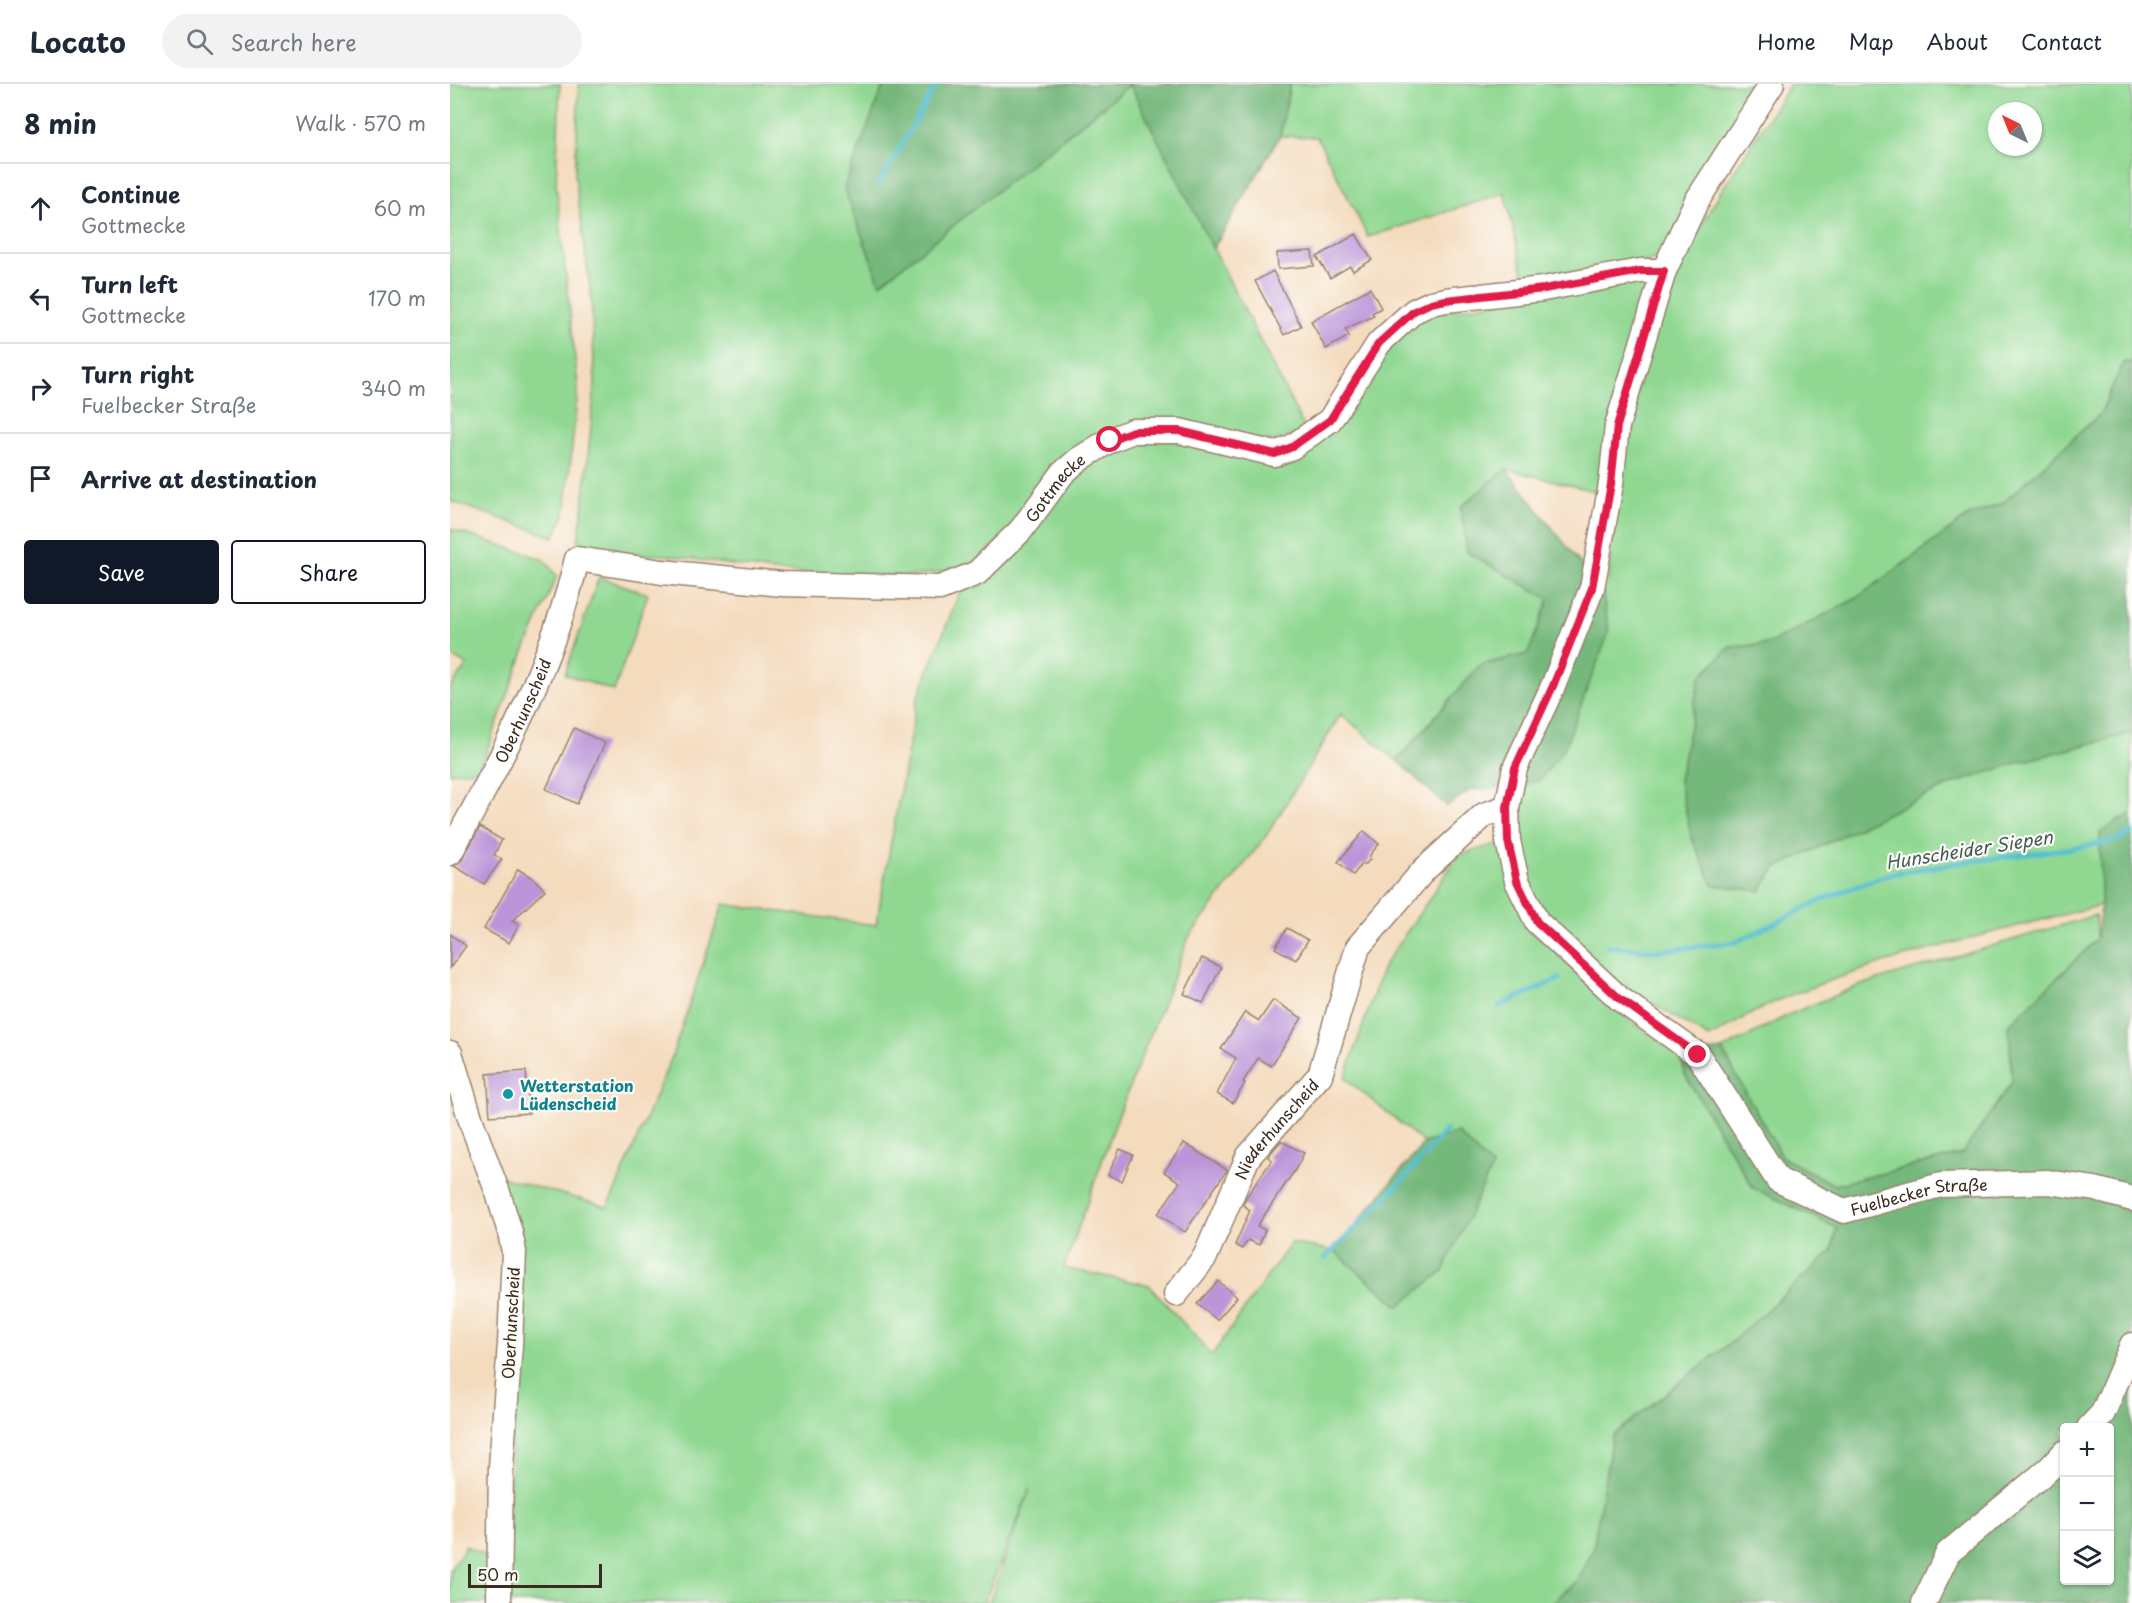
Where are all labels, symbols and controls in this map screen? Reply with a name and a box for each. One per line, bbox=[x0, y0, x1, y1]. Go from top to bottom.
search box bbox=[162, 14, 582, 68]
text: Locato bbox=[30, 20, 126, 63]
icon: search bbox=[183, 25, 216, 58]
text: Search here bbox=[231, 25, 357, 58]
text: Home bbox=[1757, 25, 1816, 57]
text: Map bbox=[1849, 25, 1894, 57]
text: About bbox=[1927, 25, 1988, 57]
text: Contact bbox=[2021, 25, 2102, 57]
north arrow bbox=[1988, 102, 2042, 156]
text: 8 min bbox=[24, 104, 97, 143]
text: Walk · 570 m bbox=[295, 108, 426, 138]
text: Continue bbox=[81, 177, 180, 210]
icon: ahead bbox=[24, 192, 57, 225]
text: 60 m bbox=[374, 193, 426, 223]
text: Gottmecke bbox=[81, 210, 186, 240]
text: Turn left bbox=[81, 267, 178, 300]
icon: left bbox=[24, 282, 57, 315]
text: 170 m bbox=[368, 283, 426, 313]
text: Gottmecke bbox=[81, 300, 186, 330]
text: Turn right bbox=[81, 357, 194, 390]
icon: right bbox=[24, 372, 57, 405]
text: 340 m bbox=[361, 373, 426, 403]
text: Fuelbecker Straße bbox=[81, 390, 256, 420]
route start bbox=[1096, 426, 1122, 452]
street label: Gottmecke bbox=[1019, 447, 1089, 527]
icon: arrive bbox=[24, 462, 57, 495]
text: Arrive at destination bbox=[81, 462, 317, 495]
button: Save bbox=[24, 540, 219, 604]
button: Share bbox=[231, 540, 426, 604]
street label: Oberhunscheid bbox=[488, 655, 556, 767]
water label: Hunscheider Siepen bbox=[1884, 822, 2056, 876]
route end bbox=[1684, 1041, 1710, 1067]
place label: Wetterstation Lüdenscheid bbox=[520, 1073, 634, 1115]
street label: Niederhunscheid bbox=[1228, 1073, 1324, 1183]
marker: Wetterstation Lüdenscheid bbox=[501, 1087, 515, 1101]
street label: Fuelbecker Straße bbox=[1847, 1172, 1988, 1221]
street label: Oberhunscheid bbox=[495, 1266, 525, 1380]
map controls bbox=[2060, 1423, 2114, 1585]
button: + bbox=[2060, 1423, 2114, 1477]
button: − bbox=[2060, 1477, 2114, 1531]
button: layers bbox=[2060, 1531, 2114, 1585]
scale bar bbox=[468, 1561, 602, 1588]
text: 50 m bbox=[477, 1562, 518, 1586]

